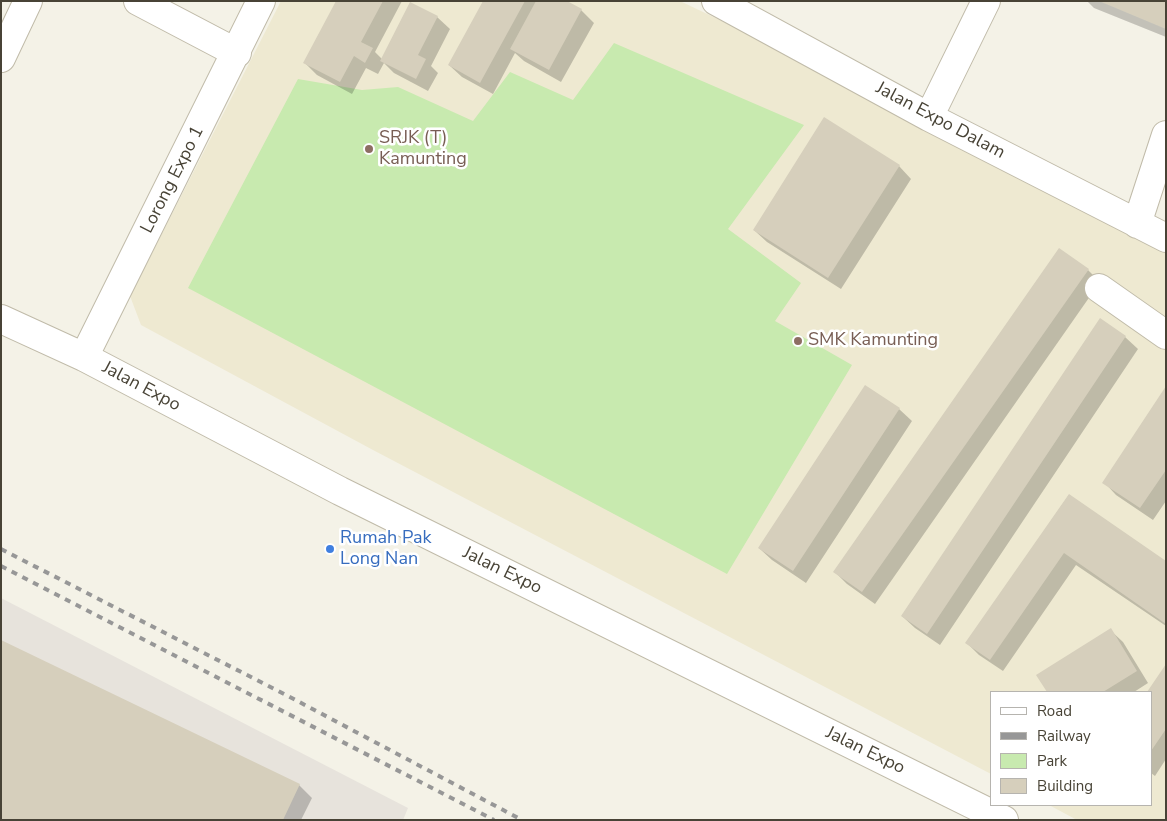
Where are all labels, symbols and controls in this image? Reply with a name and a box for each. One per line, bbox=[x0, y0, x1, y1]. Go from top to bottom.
street label: Jalan Expo Dalam bbox=[872, 78, 1008, 164]
street label: Lorong Expo 1 bbox=[137, 123, 209, 237]
place label: SRJK (T) Kamunting bbox=[379, 128, 467, 170]
marker: SRJK (T) Kamunting bbox=[363, 143, 375, 155]
place label: SMK Kamunting bbox=[808, 330, 938, 352]
marker: SMK Kamunting bbox=[792, 335, 804, 347]
street label: Jalan Expo bbox=[98, 357, 184, 417]
place label: Rumah Pak Long Nan bbox=[340, 528, 431, 570]
marker: Rumah Pak Long Nan bbox=[324, 543, 336, 555]
street label: Jalan Expo bbox=[459, 543, 545, 599]
legend bbox=[990, 691, 1152, 806]
text: Road bbox=[1037, 701, 1072, 721]
street label: Jalan Expo bbox=[822, 723, 908, 779]
text: Railway bbox=[1037, 726, 1091, 746]
text: Park bbox=[1037, 751, 1067, 771]
text: Building bbox=[1037, 776, 1093, 796]

